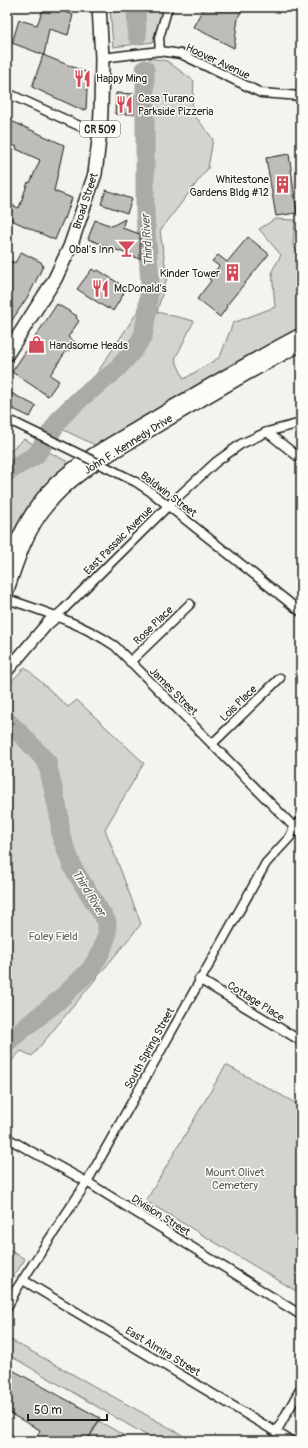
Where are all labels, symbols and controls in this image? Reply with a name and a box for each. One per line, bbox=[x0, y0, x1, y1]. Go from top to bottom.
street label: Hoover Avenue bbox=[184, 41, 252, 82]
restaurant icon: Happy Ming bbox=[73, 68, 93, 88]
place label: Happy Ming bbox=[96, 72, 148, 85]
place label: Casa Turano Parkside Pizzeria bbox=[138, 92, 213, 118]
restaurant icon: Casa Turano Parkside Pizzeria bbox=[115, 94, 135, 114]
road number: CR 509 bbox=[80, 121, 120, 137]
street label: Broad Street bbox=[70, 171, 101, 231]
place label: Whitestone Gardens Bldg #12 bbox=[189, 173, 270, 199]
building icon: Whitestone Gardens Bldg #12 bbox=[272, 175, 292, 195]
water label: Third River bbox=[138, 212, 157, 266]
bar icon: Obal's Inn bbox=[117, 239, 137, 259]
place label: Obal's Inn bbox=[69, 243, 114, 256]
building icon: Kinder Tower bbox=[223, 263, 243, 283]
place label: Kinder Tower bbox=[160, 267, 220, 280]
restaurant icon: McDonald's bbox=[91, 278, 111, 298]
place label: McDonald's bbox=[114, 282, 167, 295]
shop icon: Handsome Heads bbox=[26, 335, 46, 355]
place label: Handsome Heads bbox=[49, 339, 128, 352]
street label: John F. Kennedy Drive bbox=[82, 412, 175, 477]
street label: Baldwin Street bbox=[138, 469, 200, 520]
street label: East Passaic Avenue bbox=[81, 503, 156, 577]
street label: Rose Place bbox=[131, 603, 176, 647]
street label: James Street bbox=[147, 665, 201, 719]
street label: Lois Place bbox=[217, 682, 260, 724]
water label: Third River bbox=[68, 867, 110, 921]
park label: Foley Field bbox=[28, 930, 78, 943]
street label: Cottage Place bbox=[225, 979, 287, 1024]
street label: South Spring Street bbox=[122, 1005, 177, 1091]
park label: Mount Olivet Cemetery bbox=[206, 1166, 265, 1192]
street label: Division Street bbox=[129, 1192, 193, 1239]
street label: East Almira Street bbox=[123, 1324, 203, 1379]
scale bar bbox=[28, 1396, 107, 1422]
text: 50 m bbox=[34, 1403, 62, 1418]

